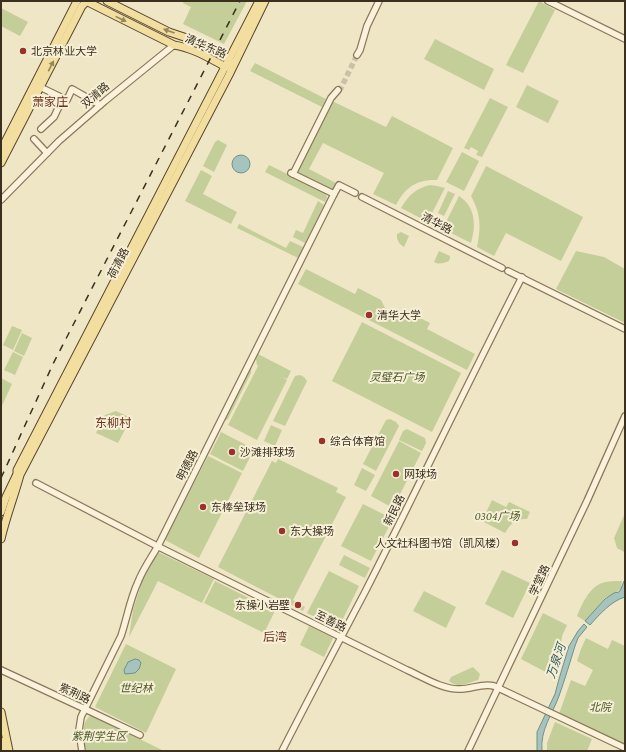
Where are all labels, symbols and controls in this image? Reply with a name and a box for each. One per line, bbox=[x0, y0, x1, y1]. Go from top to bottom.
one-way arrow bbox=[116, 16, 127, 22]
one-way arrow bbox=[163, 28, 175, 34]
street label: 清华东路 bbox=[183, 32, 229, 60]
place label: 北京林业大学 bbox=[31, 45, 97, 57]
marker: 北京林业大学 bbox=[18, 46, 28, 56]
one-way arrow bbox=[48, 61, 54, 72]
street label: 双清路 bbox=[79, 80, 111, 110]
district label: 萧家庄 bbox=[32, 95, 68, 109]
street label: 清华路 bbox=[420, 210, 454, 236]
street label: 荷清路 bbox=[105, 246, 131, 280]
place label: 清华大学 bbox=[377, 309, 421, 321]
marker: 清华大学 bbox=[364, 310, 374, 320]
park label: 灵璧石广场 bbox=[370, 371, 425, 383]
district label: 东柳村 bbox=[95, 416, 132, 430]
place label: 综合体育馆 bbox=[330, 435, 385, 447]
marker: 综合体育馆 bbox=[317, 436, 327, 446]
place label: 沙滩排球场 bbox=[240, 446, 295, 458]
marker: 沙滩排球场 bbox=[227, 447, 237, 457]
street label: 明德路 bbox=[174, 448, 200, 482]
place label: 网球场 bbox=[404, 468, 437, 480]
marker: 网球场 bbox=[391, 469, 401, 479]
street label: 新民路 bbox=[381, 493, 407, 527]
place label: 东棒垒球场 bbox=[211, 501, 266, 513]
marker: 东棒垒球场 bbox=[198, 502, 208, 512]
park label: 0304广场 bbox=[474, 510, 521, 522]
place label: 东大操场 bbox=[290, 525, 334, 537]
marker: 东大操场 bbox=[277, 526, 287, 536]
place label: 人文社科图书馆（凯风楼） bbox=[375, 537, 507, 549]
marker: 人文社科图书馆（凯风楼） bbox=[510, 538, 520, 548]
street label: 学堂路 bbox=[527, 563, 551, 597]
place label: 东操小岩壁 bbox=[235, 599, 290, 611]
marker: 东操小岩壁 bbox=[293, 600, 303, 610]
street label: 至善路 bbox=[314, 608, 348, 634]
district label: 后湾 bbox=[263, 630, 287, 644]
water label: 万泉河 bbox=[544, 640, 569, 680]
street label: 紫荆路 bbox=[58, 681, 92, 705]
park label: 世纪林 bbox=[120, 682, 154, 694]
park label: 北院 bbox=[589, 701, 613, 713]
park label: 紫荆学生区 bbox=[72, 730, 128, 742]

